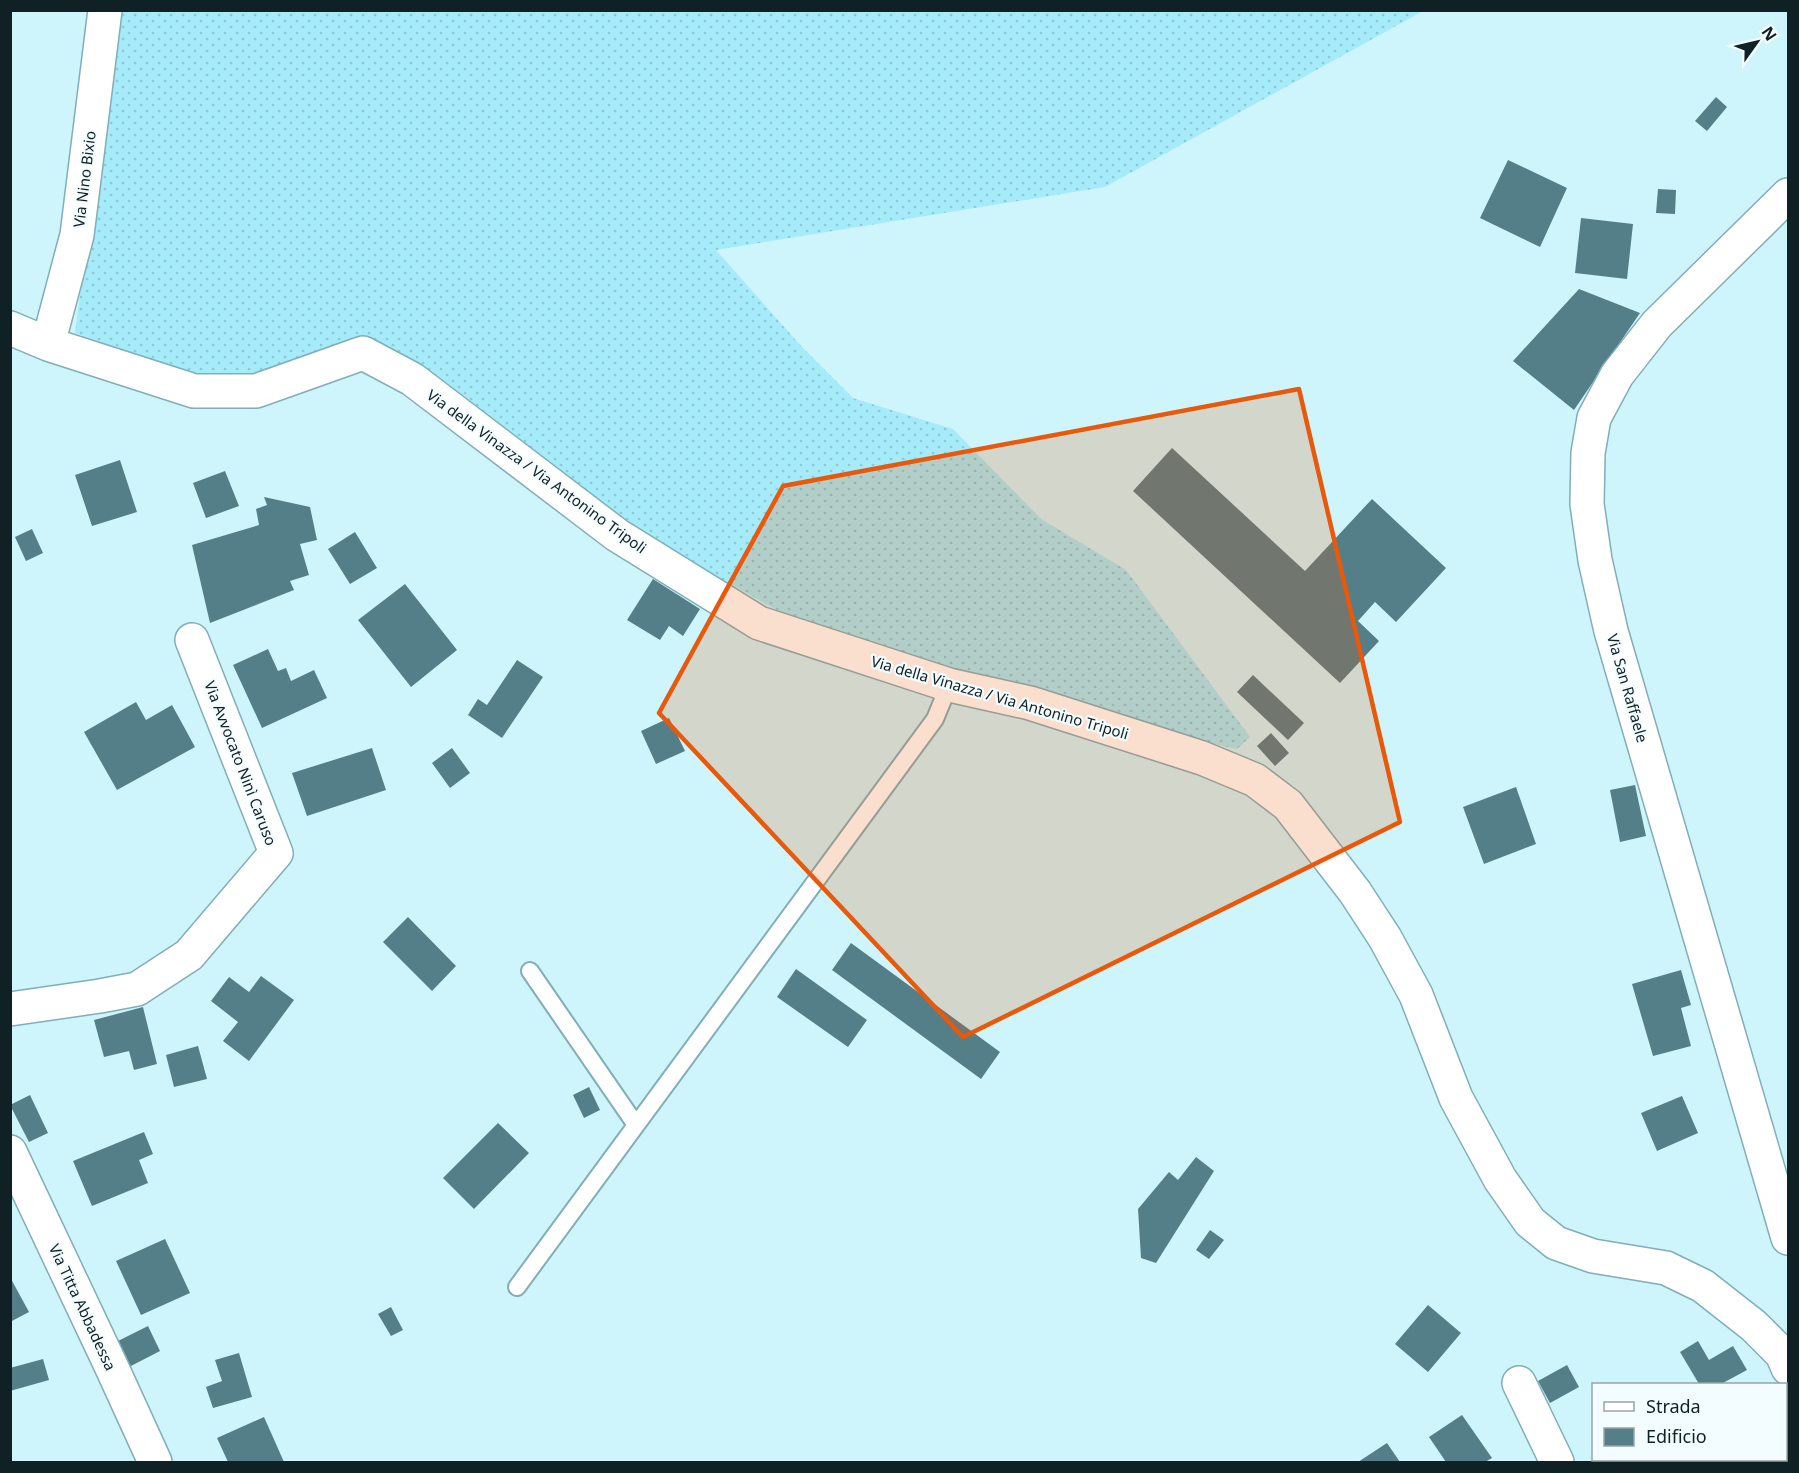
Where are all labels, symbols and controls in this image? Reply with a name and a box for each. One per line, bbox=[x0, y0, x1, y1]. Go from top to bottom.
north arrow bbox=[1727, 12, 1787, 72]
text: N bbox=[1757, 22, 1782, 45]
street label: Via Nino Bixio bbox=[68, 130, 100, 228]
street label: Via della Vinazza / Via Antonino Tripoli bbox=[423, 384, 651, 558]
street label: Via San Raffaele bbox=[1603, 631, 1653, 745]
street label: Via della Vinazza / Via Antonino Tripoli bbox=[869, 651, 1131, 743]
street label: Via Avvocato Ninì Caruso bbox=[200, 678, 282, 848]
street label: Via Titta Abbadessa bbox=[45, 1240, 121, 1374]
legend bbox=[1592, 1383, 1787, 1461]
text: Strada bbox=[1646, 1394, 1701, 1418]
text: Edificio bbox=[1646, 1424, 1707, 1448]

